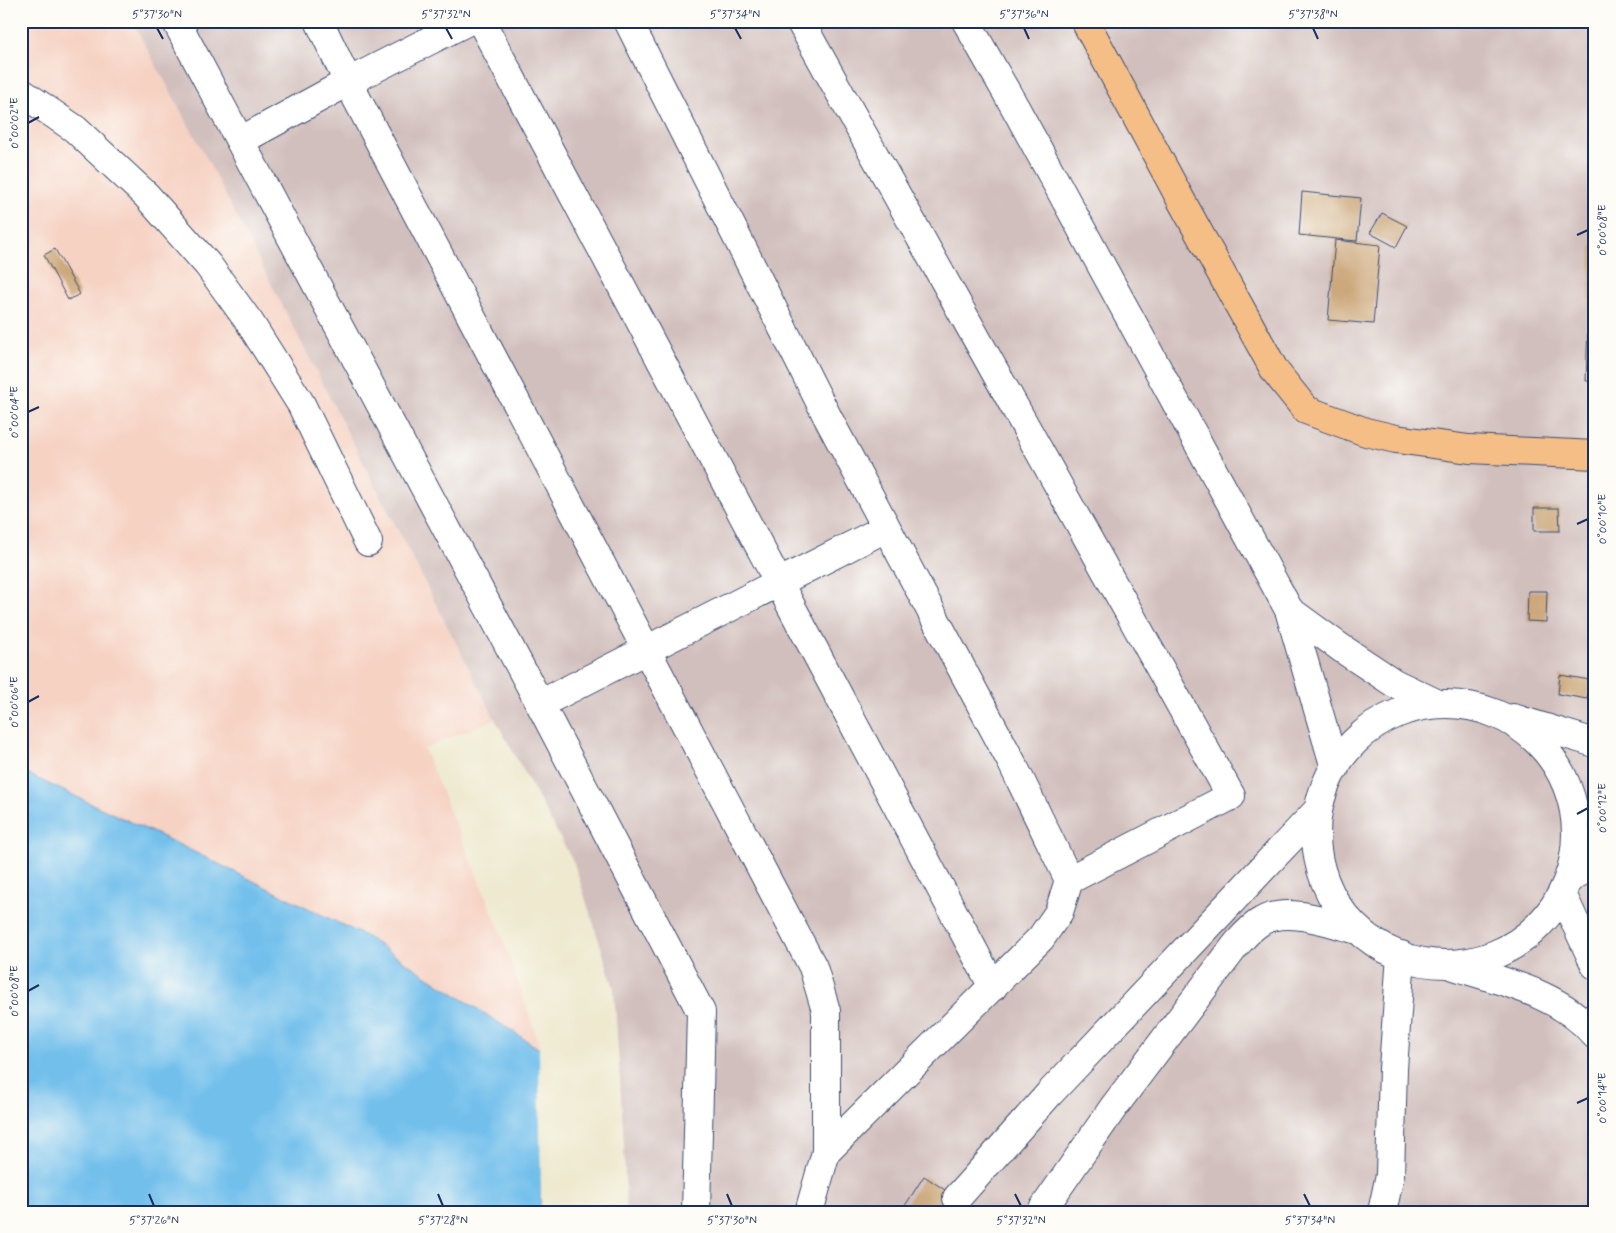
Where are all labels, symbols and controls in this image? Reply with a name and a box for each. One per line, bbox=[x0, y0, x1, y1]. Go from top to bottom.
text: 5°37'30"N bbox=[132, 7, 182, 23]
text: 5°37'32"N bbox=[421, 7, 471, 23]
text: 5°37'34"N bbox=[710, 7, 760, 23]
text: 5°37'36"N bbox=[999, 7, 1049, 23]
text: 5°37'38"N bbox=[1288, 7, 1338, 23]
text: 0°00'02"E bbox=[7, 97, 23, 149]
text: 0°00'08"E bbox=[1595, 204, 1611, 256]
text: 0°00'04"E bbox=[7, 386, 23, 438]
text: 0°00'10"E bbox=[1595, 494, 1611, 544]
text: 0°00'06"E bbox=[7, 676, 23, 728]
text: 0°00'12"E bbox=[1595, 783, 1611, 833]
text: 0°00'08"E bbox=[7, 965, 23, 1017]
text: 0°00'14"E bbox=[1595, 1073, 1611, 1123]
text: 5°37'26"N bbox=[129, 1213, 179, 1229]
text: 5°37'28"N bbox=[418, 1213, 468, 1229]
text: 5°37'30"N bbox=[707, 1213, 757, 1229]
text: 5°37'32"N bbox=[996, 1213, 1046, 1229]
text: 5°37'34"N bbox=[1285, 1213, 1335, 1229]

